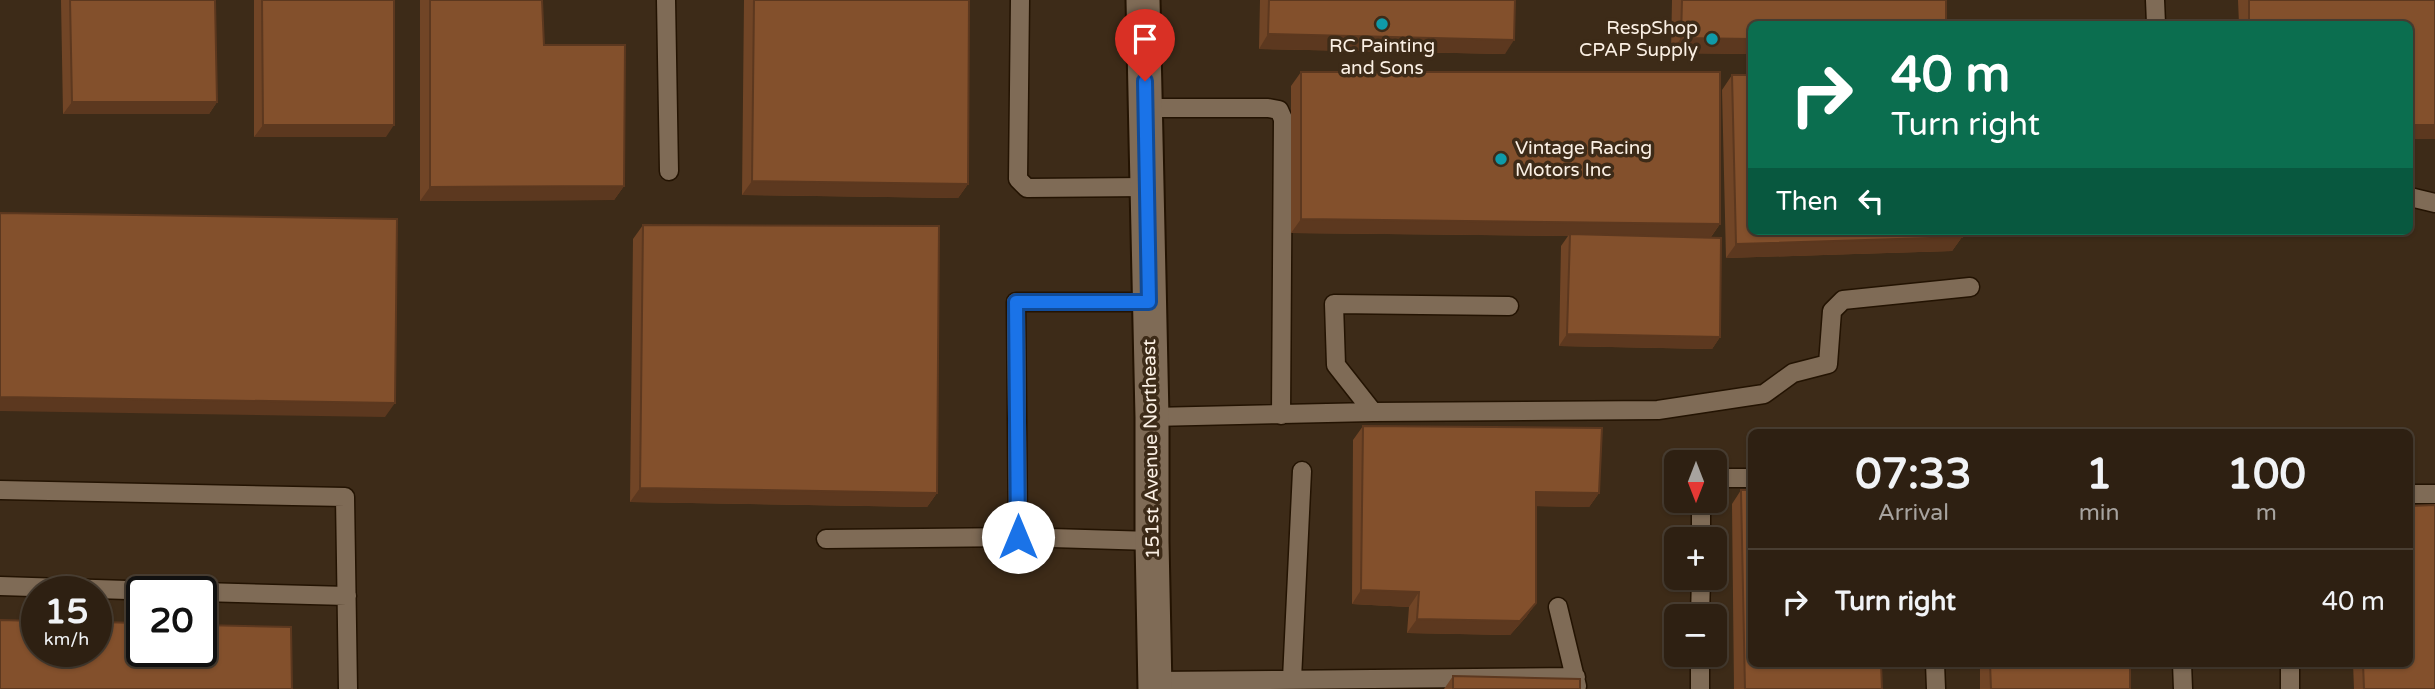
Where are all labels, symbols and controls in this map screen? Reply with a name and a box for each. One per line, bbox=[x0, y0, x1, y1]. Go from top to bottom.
pin bbox=[1115, 9, 1175, 81]
marker: RC Painting and Sons bbox=[1374, 16, 1390, 32]
place label: RespShop CPAP Supply bbox=[1579, 17, 1698, 61]
icon: arrive bbox=[1126, 20, 1164, 58]
marker: RespShop CPAP Supply bbox=[1704, 31, 1720, 47]
place label: RC Painting and Sons bbox=[1329, 35, 1435, 79]
text: 40 m bbox=[1891, 46, 2010, 105]
icon: right bbox=[1776, 49, 1867, 140]
text: Turn right bbox=[1891, 106, 2040, 144]
place label: Vintage Racing Motors Inc bbox=[1515, 137, 1652, 181]
marker: Vintage Racing Motors Inc bbox=[1493, 151, 1509, 167]
icon: left bbox=[1852, 182, 1890, 220]
text: Then bbox=[1776, 186, 1838, 217]
street label: 151st Avenue Northeast bbox=[1138, 339, 1164, 559]
text: 07:33 bbox=[1855, 449, 1972, 500]
text: 1 bbox=[2086, 449, 2112, 500]
text: 100 bbox=[2227, 449, 2306, 500]
north arrow bbox=[1664, 450, 1727, 513]
map controls bbox=[1664, 450, 1727, 667]
text: Arrival bbox=[1878, 499, 1949, 527]
text: min bbox=[2079, 499, 2120, 527]
text: m bbox=[2256, 499, 2277, 527]
position arrow bbox=[981, 500, 1055, 574]
button: + bbox=[1664, 527, 1727, 590]
speed limit sign: 20 bbox=[126, 576, 217, 667]
icon: right bbox=[1776, 583, 1814, 621]
text: Turn right bbox=[1835, 586, 1956, 617]
text: 40 m bbox=[2322, 586, 2385, 617]
text: 15 bbox=[45, 591, 88, 633]
button: − bbox=[1664, 604, 1727, 667]
text: km/h bbox=[44, 628, 89, 650]

